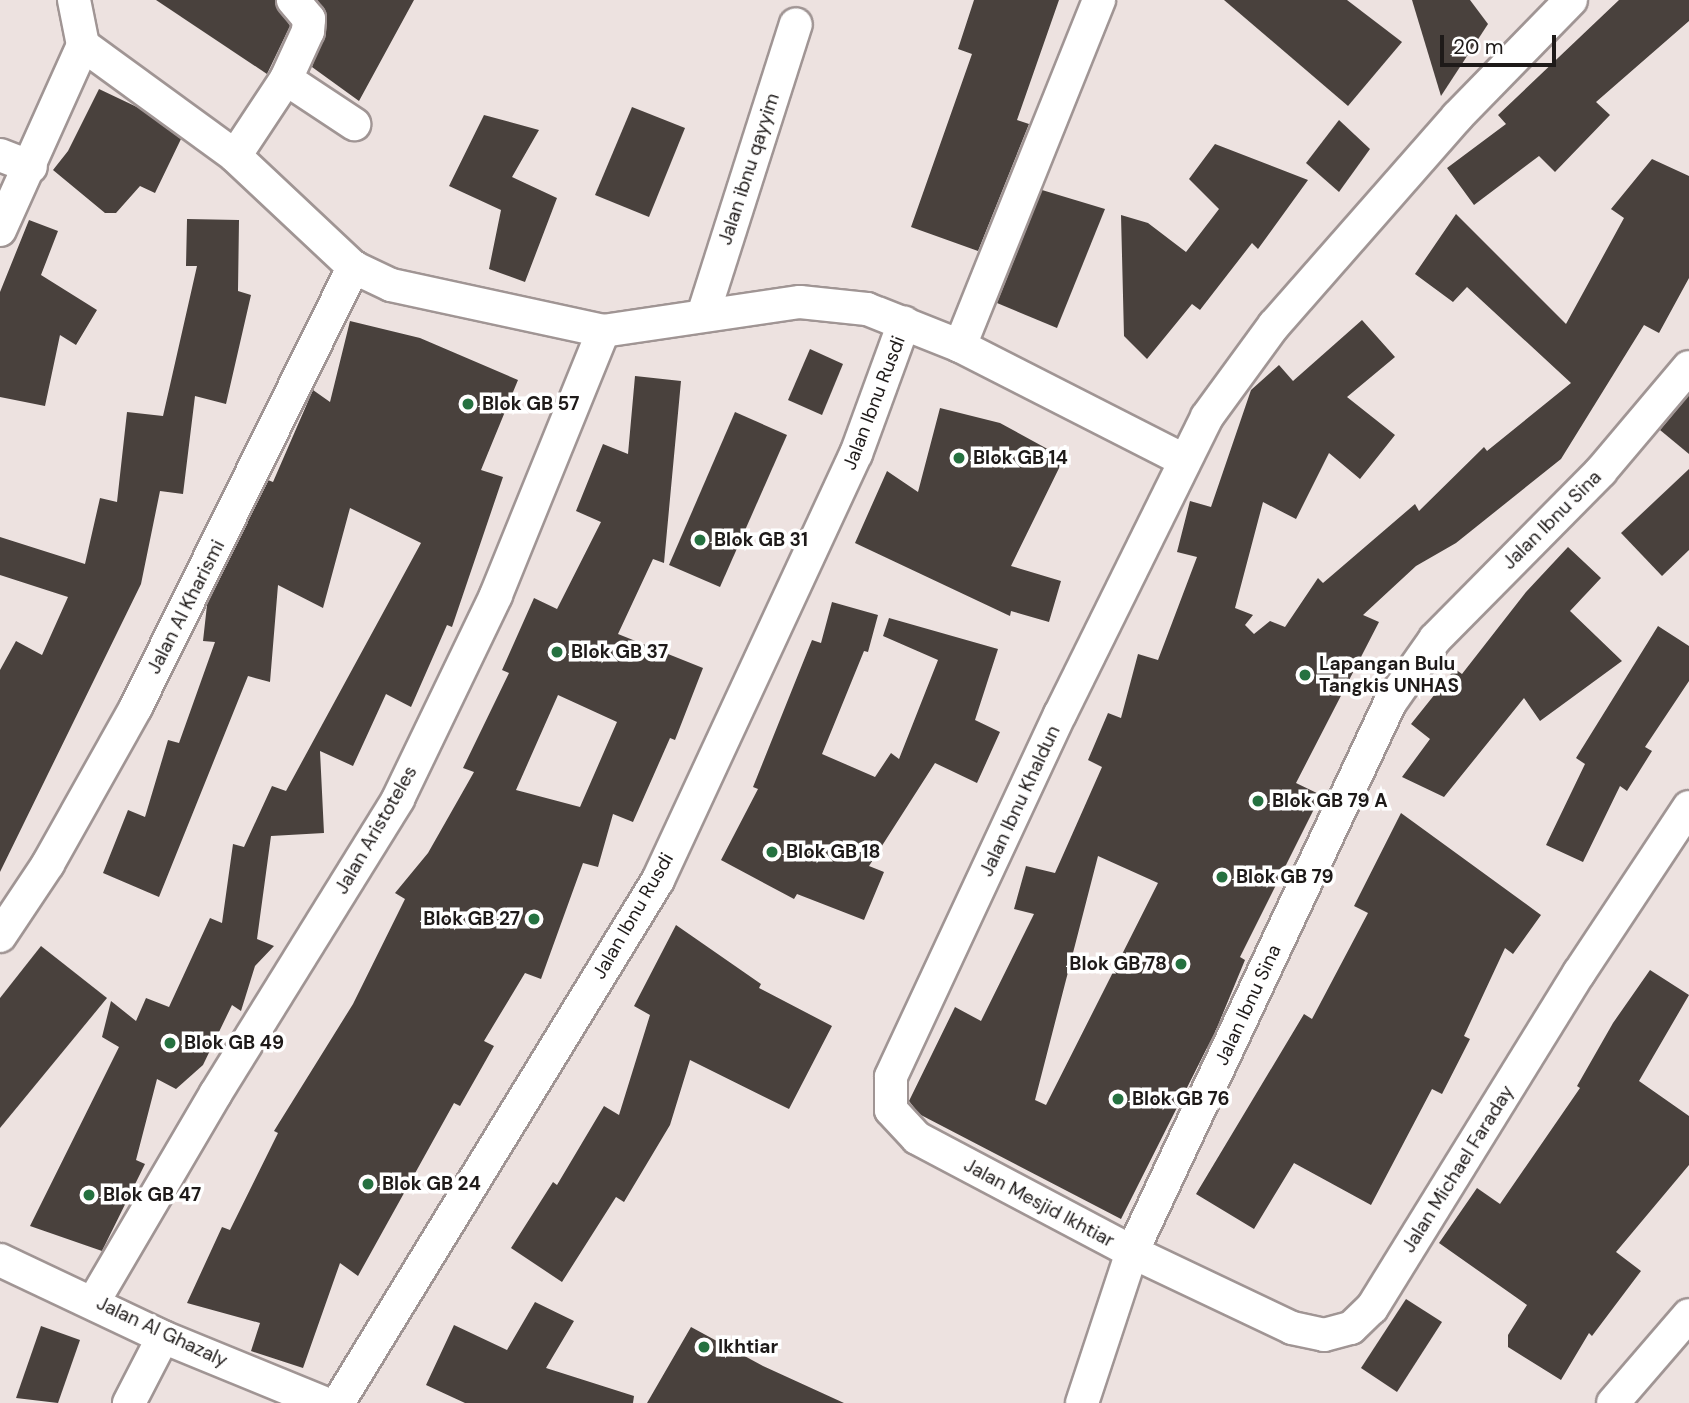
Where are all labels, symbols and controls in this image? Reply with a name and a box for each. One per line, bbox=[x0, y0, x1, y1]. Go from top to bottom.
scale bar bbox=[1444, 21, 1560, 65]
text: 20 m bbox=[1453, 33, 1504, 61]
street label: Jalan ibnu qayyim bbox=[714, 90, 784, 248]
street label: Jalan Ibnu Rusdi bbox=[838, 333, 910, 473]
place label: Blok GB 57 bbox=[482, 393, 579, 415]
marker: Blok GB 57 bbox=[460, 396, 476, 412]
place label: Blok GB 14 bbox=[973, 447, 1068, 469]
marker: Blok GB 14 bbox=[951, 450, 967, 466]
street label: Jalan Ibnu Sina bbox=[1498, 466, 1606, 574]
place label: Blok GB 31 bbox=[714, 529, 808, 551]
marker: Blok GB 31 bbox=[692, 532, 708, 548]
street label: Jalan Al Kharismi bbox=[142, 536, 230, 678]
place label: Blok GB 37 bbox=[571, 641, 668, 663]
marker: Blok GB 37 bbox=[549, 644, 565, 660]
place label: Lapangan Bulu Tangkis UNHAS bbox=[1319, 653, 1459, 697]
marker: Lapangan Bulu Tangkis UNHAS bbox=[1297, 667, 1313, 683]
street label: Jalan Ibnu Khaldun bbox=[975, 722, 1065, 880]
street label: Jalan Aristoteles bbox=[330, 762, 422, 898]
place label: Blok GB 79 A bbox=[1272, 790, 1388, 812]
marker: Blok GB 79 A bbox=[1250, 793, 1266, 809]
place label: Blok GB 18 bbox=[786, 841, 881, 863]
marker: Blok GB 18 bbox=[764, 844, 780, 860]
street label: Jalan Ibnu Rusdi bbox=[588, 849, 678, 983]
place label: Blok GB 79 bbox=[1236, 866, 1334, 888]
marker: Blok GB 79 bbox=[1214, 869, 1230, 885]
place label: Blok GB 27 bbox=[423, 908, 520, 930]
marker: Blok GB 27 bbox=[526, 911, 542, 927]
street label: Jalan Ibnu Sina bbox=[1210, 941, 1286, 1069]
place label: Blok GB 78 bbox=[1069, 953, 1167, 975]
marker: Blok GB 78 bbox=[1173, 956, 1189, 972]
place label: Blok GB 49 bbox=[184, 1032, 284, 1054]
marker: Blok GB 49 bbox=[162, 1035, 178, 1051]
street label: Jalan Michael Faraday bbox=[1397, 1081, 1519, 1257]
place label: Blok GB 76 bbox=[1132, 1088, 1230, 1110]
marker: Blok GB 76 bbox=[1110, 1091, 1126, 1107]
street label: Jalan Mesjid Ikhtiar bbox=[960, 1154, 1118, 1252]
place label: Blok GB 24 bbox=[382, 1173, 481, 1195]
marker: Blok GB 24 bbox=[360, 1176, 376, 1192]
place label: Blok GB 47 bbox=[103, 1184, 201, 1206]
marker: Blok GB 47 bbox=[81, 1187, 97, 1203]
street label: Jalan Al Ghazaly bbox=[93, 1292, 231, 1372]
place label: Ikhtiar bbox=[718, 1336, 778, 1358]
marker: Ikhtiar bbox=[696, 1339, 712, 1355]

